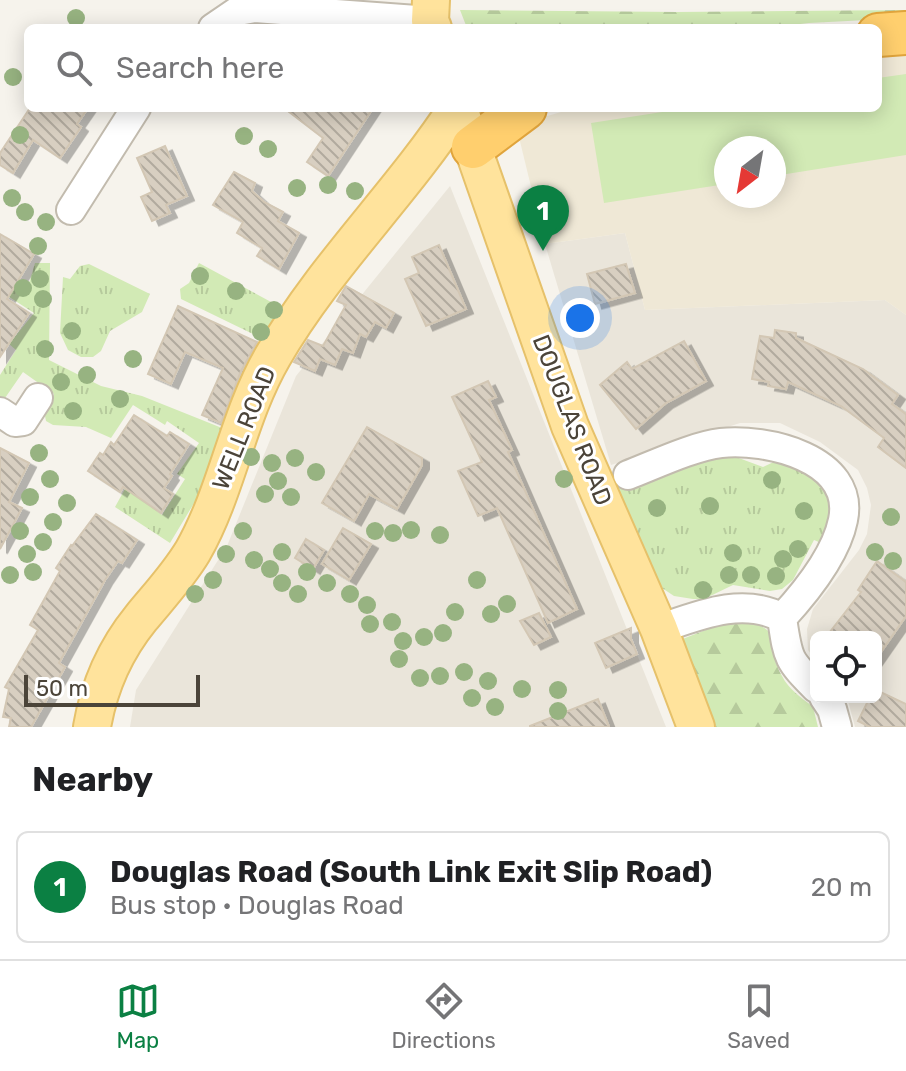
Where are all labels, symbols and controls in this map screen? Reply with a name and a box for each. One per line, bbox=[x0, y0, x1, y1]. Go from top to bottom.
search box bbox=[24, 24, 882, 112]
icon: search bbox=[52, 46, 96, 90]
text: Search here bbox=[116, 50, 284, 86]
north arrow bbox=[714, 136, 786, 208]
pin: 1 bbox=[517, 185, 569, 251]
your location bbox=[560, 298, 600, 338]
street label: DOUGLAS ROAD bbox=[527, 331, 617, 509]
street label: WELL ROAD bbox=[207, 362, 281, 494]
map controls bbox=[810, 631, 882, 703]
button: locate bbox=[810, 631, 882, 703]
scale bar bbox=[24, 671, 200, 707]
text: 50 m bbox=[36, 675, 88, 702]
text: Nearby bbox=[32, 759, 153, 800]
text: Douglas Road (South Link Exit Slip Road) bbox=[110, 854, 712, 890]
text: 1 bbox=[54, 872, 66, 903]
text: 20 m bbox=[811, 872, 872, 903]
text: Bus stop · Douglas Road bbox=[110, 890, 404, 921]
tab: Map bbox=[116, 979, 160, 1054]
tab: Directions bbox=[391, 979, 496, 1054]
tab: Saved bbox=[727, 979, 790, 1054]

